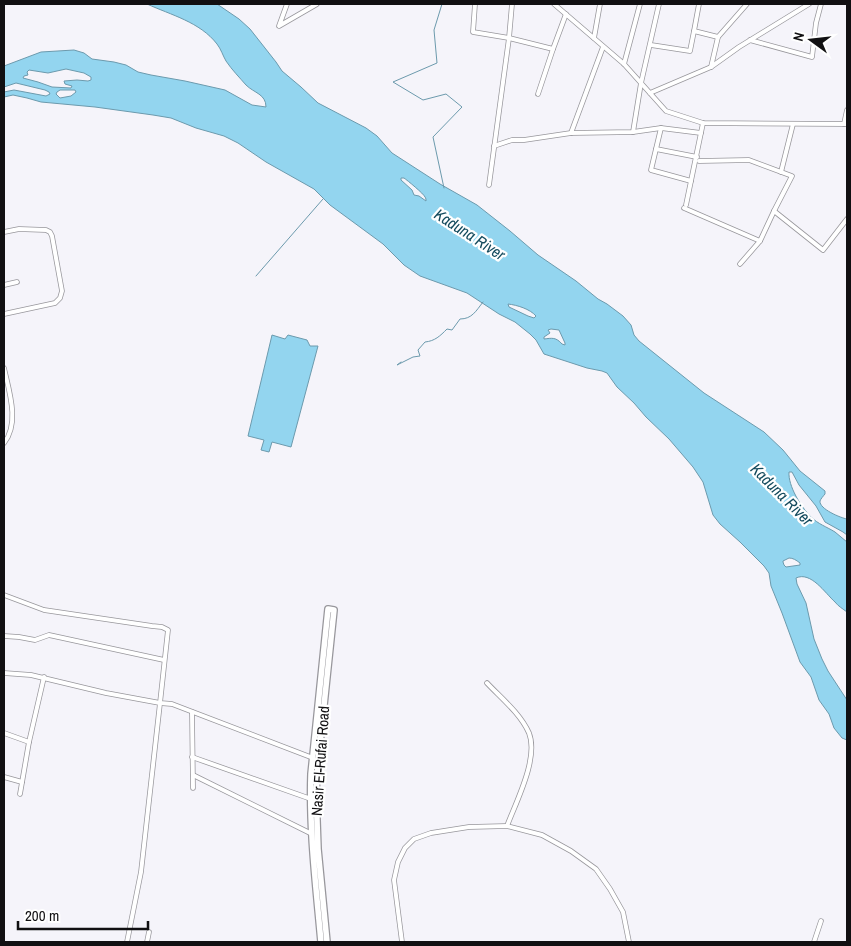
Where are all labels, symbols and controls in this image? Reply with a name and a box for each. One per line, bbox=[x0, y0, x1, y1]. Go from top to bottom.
north arrow bbox=[786, 15, 836, 65]
text: N bbox=[789, 30, 808, 43]
water label: Kaduna River bbox=[430, 203, 510, 265]
water label: Kaduna River bbox=[746, 458, 819, 531]
street label: Nasir El-Rufai Road bbox=[306, 705, 334, 817]
scale bar bbox=[18, 898, 148, 930]
text: 200 m bbox=[25, 905, 59, 926]

